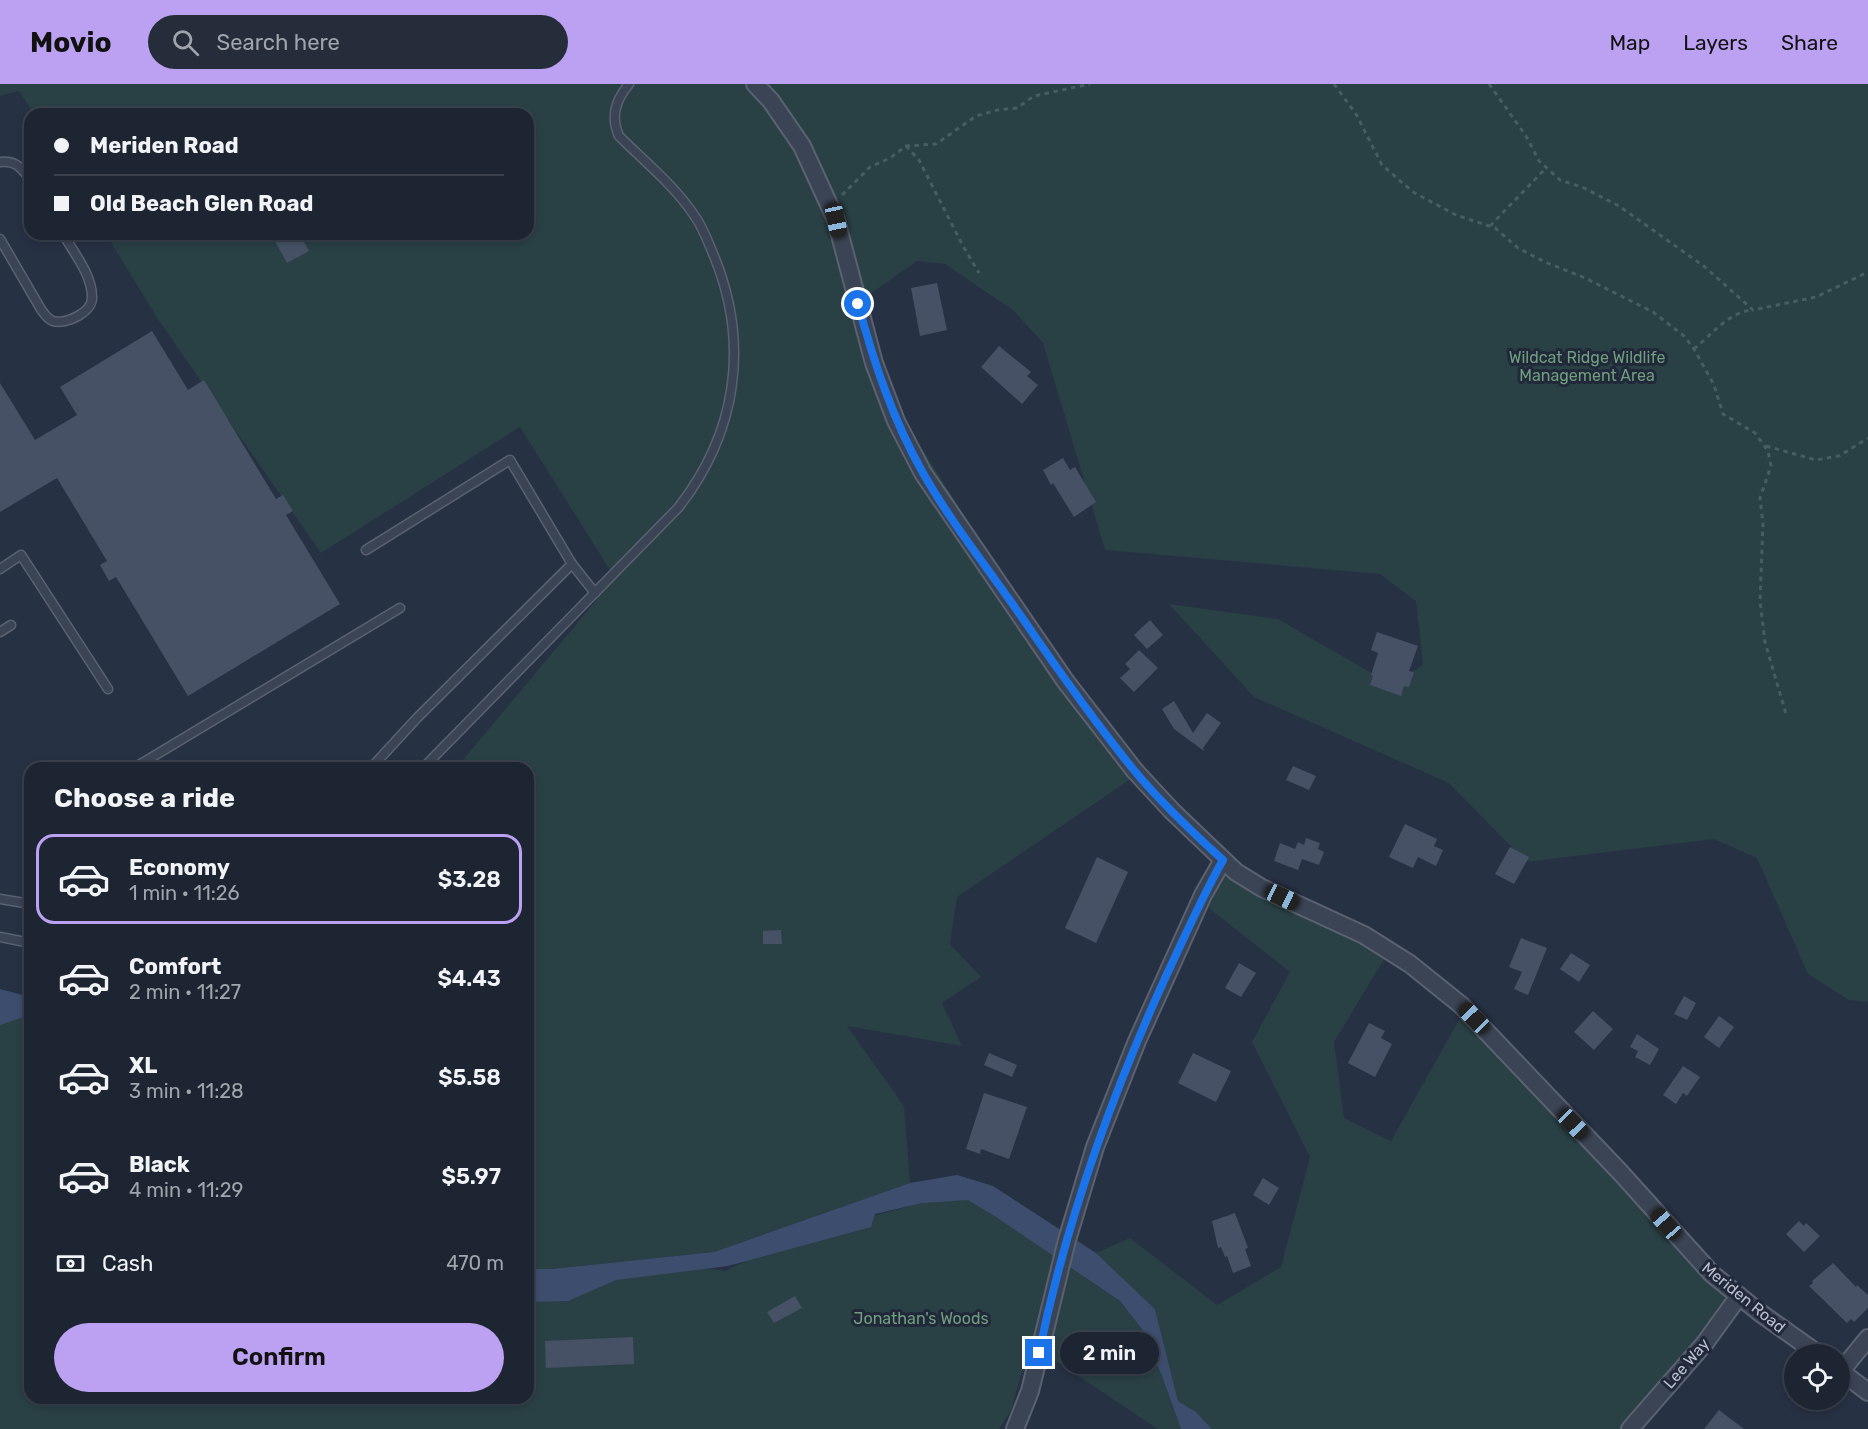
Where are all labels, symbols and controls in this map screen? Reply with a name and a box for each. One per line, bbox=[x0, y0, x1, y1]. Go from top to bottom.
search box bbox=[148, 15, 568, 69]
text: Movio bbox=[30, 26, 112, 59]
icon: search bbox=[169, 26, 202, 59]
text: Search here bbox=[217, 29, 340, 56]
text: Map bbox=[1609, 30, 1650, 55]
text: Layers bbox=[1683, 30, 1748, 55]
text: Share bbox=[1781, 30, 1838, 55]
text: Meriden Road bbox=[90, 132, 239, 159]
text: Old Beach Glen Road bbox=[90, 190, 313, 217]
car bbox=[823, 201, 849, 239]
route start bbox=[844, 290, 871, 317]
park label: Wildcat Ridge Wildlife Management Area bbox=[1509, 348, 1665, 385]
text: Choose a ride bbox=[54, 782, 235, 814]
icon: car bbox=[57, 852, 111, 906]
text: Economy bbox=[129, 854, 230, 881]
text: $3.28 bbox=[438, 866, 501, 893]
text: 1 min · 11:26 bbox=[129, 881, 240, 905]
car bbox=[1262, 881, 1302, 913]
icon: car bbox=[57, 951, 111, 1005]
text: Comfort bbox=[129, 953, 221, 980]
text: $4.43 bbox=[437, 965, 501, 992]
text: 2 min · 11:27 bbox=[129, 980, 241, 1004]
car bbox=[1455, 999, 1493, 1037]
icon: car bbox=[57, 1050, 111, 1104]
text: XL bbox=[129, 1052, 157, 1079]
text: $5.58 bbox=[438, 1064, 501, 1091]
text: 3 min · 11:28 bbox=[129, 1079, 244, 1103]
car bbox=[1554, 1105, 1592, 1143]
icon: car bbox=[57, 1149, 111, 1203]
text: Black bbox=[129, 1151, 190, 1178]
text: $5.97 bbox=[442, 1163, 501, 1190]
text: 4 min · 11:29 bbox=[129, 1178, 243, 1202]
car bbox=[1647, 1205, 1685, 1243]
icon: cash bbox=[54, 1247, 87, 1280]
text: Cash bbox=[102, 1250, 153, 1277]
text: 470 m bbox=[446, 1251, 504, 1275]
street label: Meriden Road bbox=[1698, 1258, 1789, 1337]
park label: Jonathan's Woods bbox=[853, 1309, 989, 1328]
button: Confirm bbox=[54, 1323, 504, 1392]
callout: 2 min bbox=[1060, 1332, 1159, 1374]
street label: Lee Way bbox=[1659, 1334, 1713, 1392]
route end bbox=[1025, 1339, 1052, 1366]
text: 2 min bbox=[1083, 1341, 1136, 1365]
map controls bbox=[1784, 1344, 1850, 1410]
button: locate bbox=[1784, 1344, 1850, 1410]

